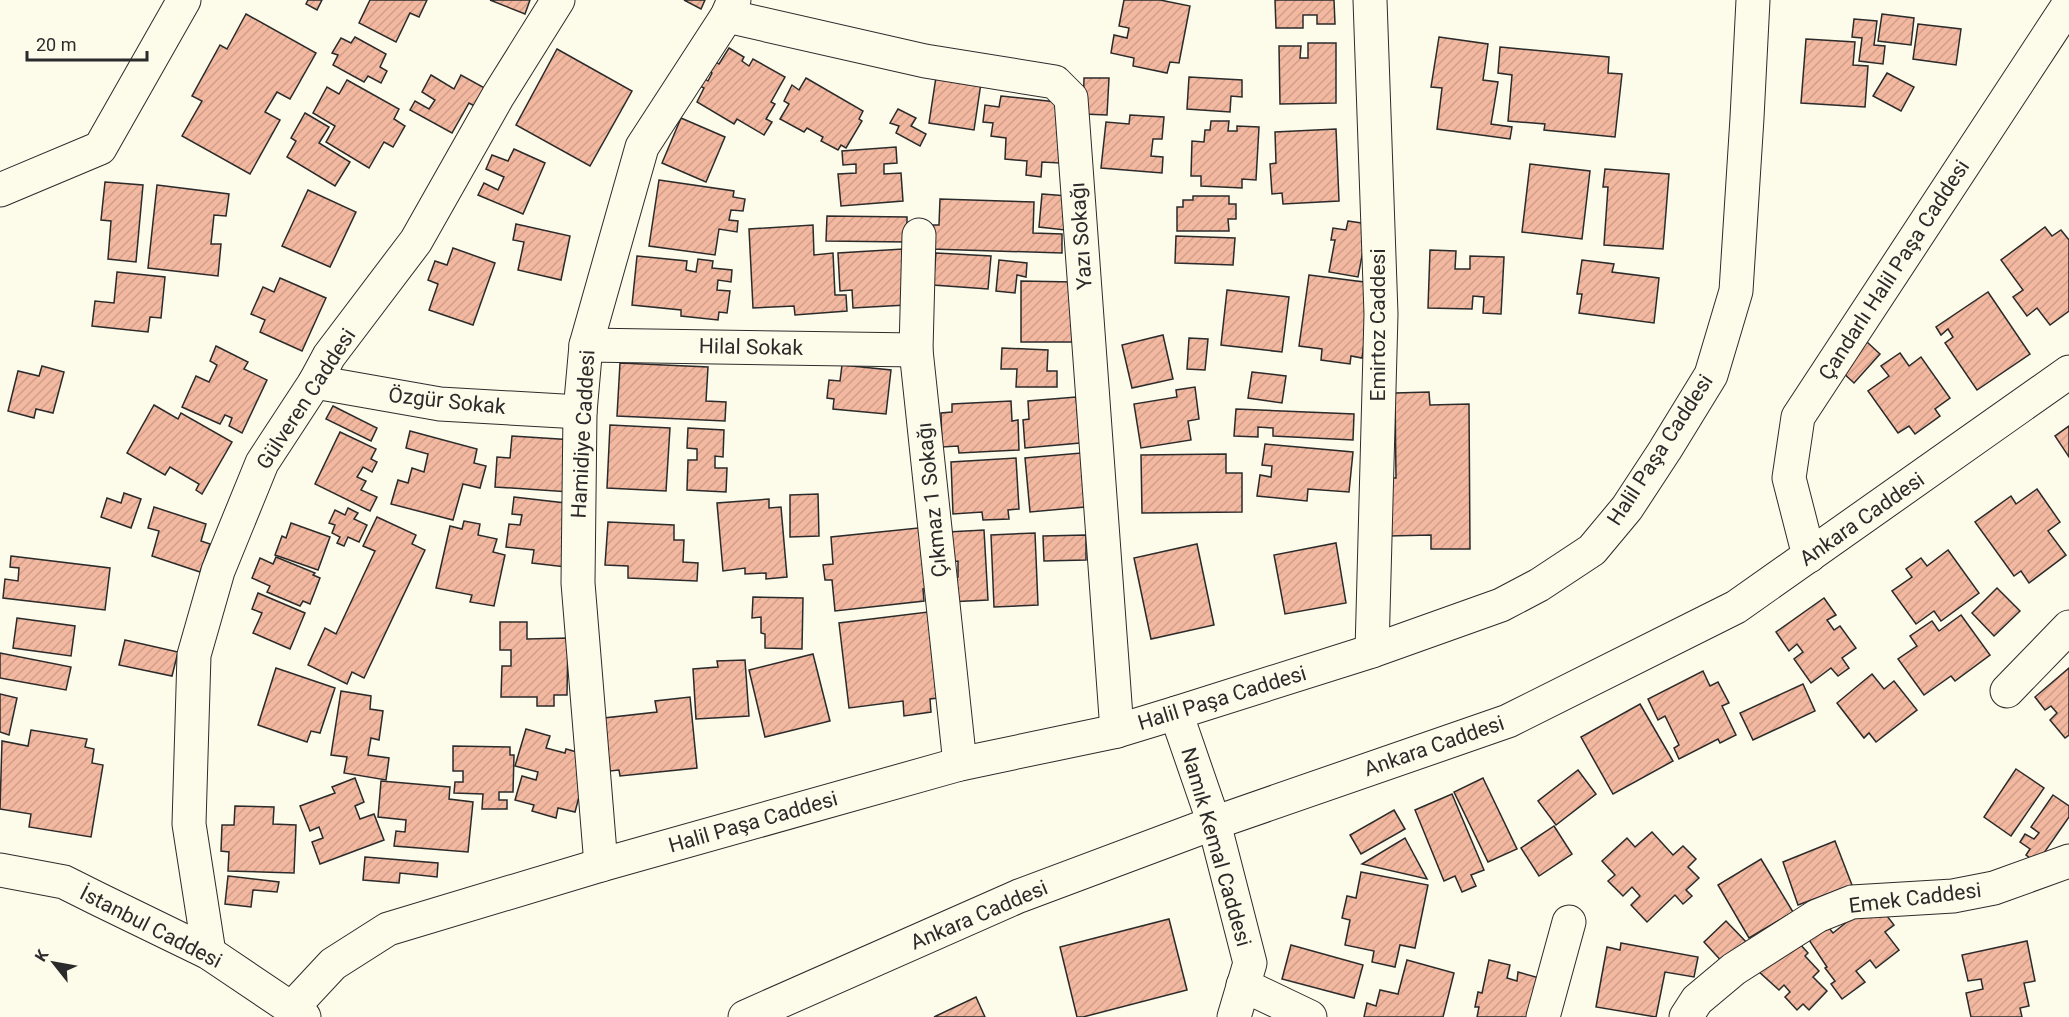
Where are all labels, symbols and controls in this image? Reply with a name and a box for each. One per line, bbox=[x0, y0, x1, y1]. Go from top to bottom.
scale bar bbox=[27, 24, 147, 62]
text: 20 m bbox=[36, 34, 76, 55]
street label: Çandarlı Halil Paşa Caddesi bbox=[1814, 156, 1974, 384]
street label: Yazı Sokağı bbox=[1065, 181, 1097, 291]
street label: Emirtoz Caddesi bbox=[1366, 248, 1390, 402]
street label: Gülveren Caddesi bbox=[252, 324, 360, 474]
street label: Hilal Sokak bbox=[699, 334, 804, 360]
street label: Hamidiye Caddesi bbox=[567, 349, 599, 519]
street label: Halil Paşa Caddesi bbox=[1602, 370, 1718, 530]
street label: Özgür Sokak bbox=[387, 383, 507, 419]
street label: Çıkmaz 1 Sokağı bbox=[912, 421, 952, 579]
street label: Ankara Caddesi bbox=[1795, 467, 1929, 571]
street label: Halil Paşa Caddesi bbox=[1135, 661, 1309, 735]
street label: Ankara Caddesi bbox=[1361, 711, 1507, 781]
street label: Namık Kemal Caddesi bbox=[1176, 745, 1256, 949]
street label: Halil Paşa Caddesi bbox=[666, 786, 840, 858]
street label: Ankara Caddesi bbox=[907, 875, 1051, 955]
street label: Emek Caddesi bbox=[1847, 878, 1983, 918]
street label: İstanbul Caddesi bbox=[76, 881, 226, 973]
north arrow bbox=[24, 933, 84, 993]
text: K bbox=[31, 946, 53, 965]

